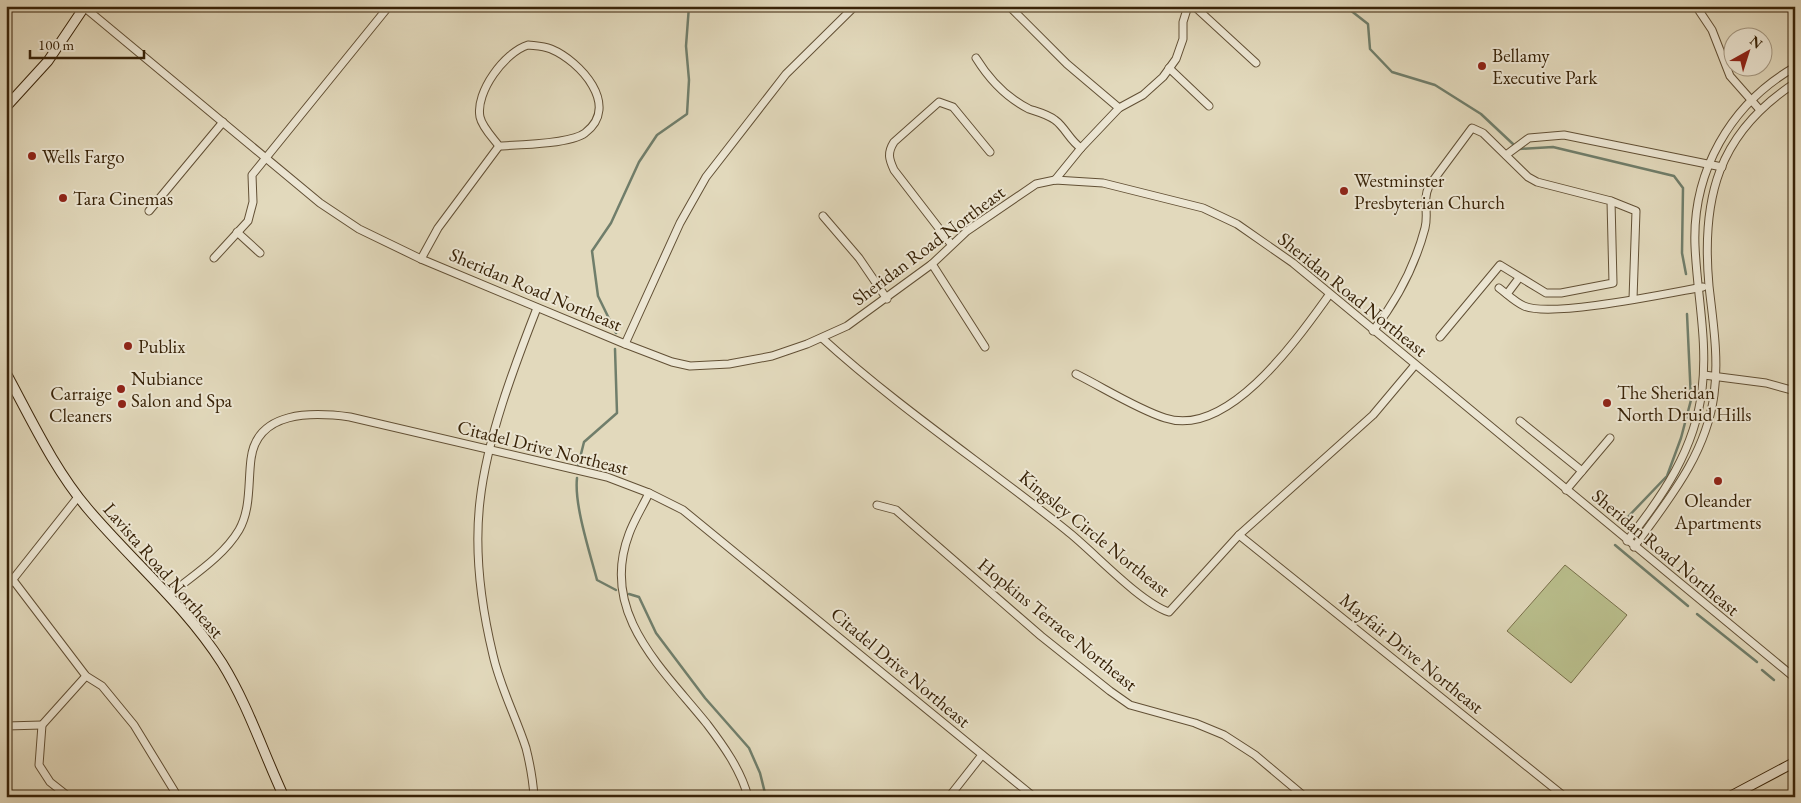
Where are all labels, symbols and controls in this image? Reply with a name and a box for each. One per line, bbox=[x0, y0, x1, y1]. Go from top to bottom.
scale bar bbox=[30, 28, 144, 60]
north arrow bbox=[1724, 28, 1774, 78]
text: N bbox=[1746, 31, 1767, 53]
text: 100 m bbox=[38, 35, 75, 54]
place label: Bellamy Executive Park bbox=[1492, 43, 1599, 90]
marker: Bellamy Executive Park bbox=[1476, 60, 1488, 72]
place label: Wells Fargo bbox=[42, 144, 125, 169]
marker: Wells Fargo bbox=[26, 150, 38, 162]
place label: Westminster Presbyterian Church bbox=[1354, 168, 1505, 215]
street label: Sheridan Road Northeast bbox=[847, 180, 1010, 311]
marker: Westminster Presbyterian Church bbox=[1338, 185, 1350, 197]
place label: Tara Cinemas bbox=[73, 186, 173, 211]
marker: Tara Cinemas bbox=[57, 192, 69, 204]
street label: Sheridan Road Northeast bbox=[1273, 226, 1433, 362]
street label: Sheridan Road Northeast bbox=[446, 242, 626, 337]
place label: Publix bbox=[138, 334, 186, 359]
marker: Publix bbox=[122, 340, 134, 352]
place label: Nubiance Salon and Spa bbox=[131, 366, 233, 413]
place label: The Sheridan North Druid Hills bbox=[1617, 380, 1751, 427]
place label: Carraige Cleaners bbox=[49, 381, 112, 428]
marker: Nubiance Salon and Spa bbox=[115, 383, 127, 395]
marker: The Sheridan North Druid Hills bbox=[1601, 397, 1613, 409]
marker: Carraige Cleaners bbox=[116, 398, 128, 410]
street label: Citadel Drive Northeast bbox=[455, 414, 631, 481]
street label: Kingsley Circle Northeast bbox=[1014, 465, 1176, 602]
marker: Oleander Apartments bbox=[1712, 475, 1724, 487]
street label: Sheridan Road Northeast bbox=[1587, 483, 1745, 622]
place label: Oleander Apartments bbox=[1674, 488, 1761, 535]
street label: Lavista Road Northeast bbox=[98, 497, 229, 643]
street label: Hopkins Terrace Northeast bbox=[973, 552, 1143, 697]
street label: Mayfair Drive Northeast bbox=[1334, 588, 1489, 719]
street label: Citadel Drive Northeast bbox=[826, 602, 976, 733]

